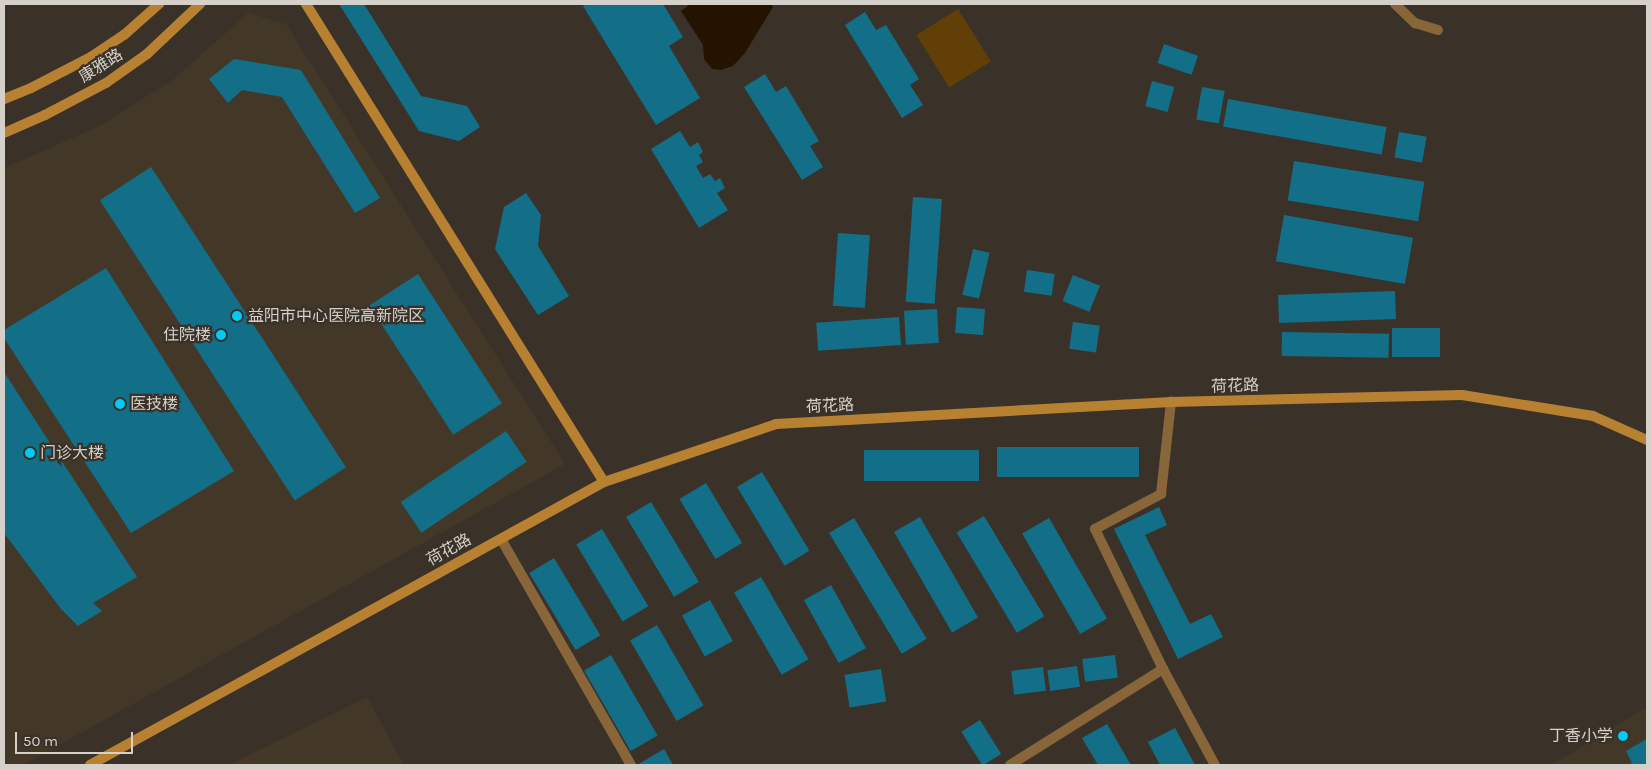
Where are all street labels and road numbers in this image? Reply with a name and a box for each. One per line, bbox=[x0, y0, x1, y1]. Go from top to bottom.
street label: 康雅路 bbox=[76, 45, 126, 87]
street label: 荷花路 bbox=[1211, 376, 1259, 396]
street label: 荷花路 bbox=[806, 395, 854, 417]
street label: 荷花路 bbox=[423, 530, 475, 570]

